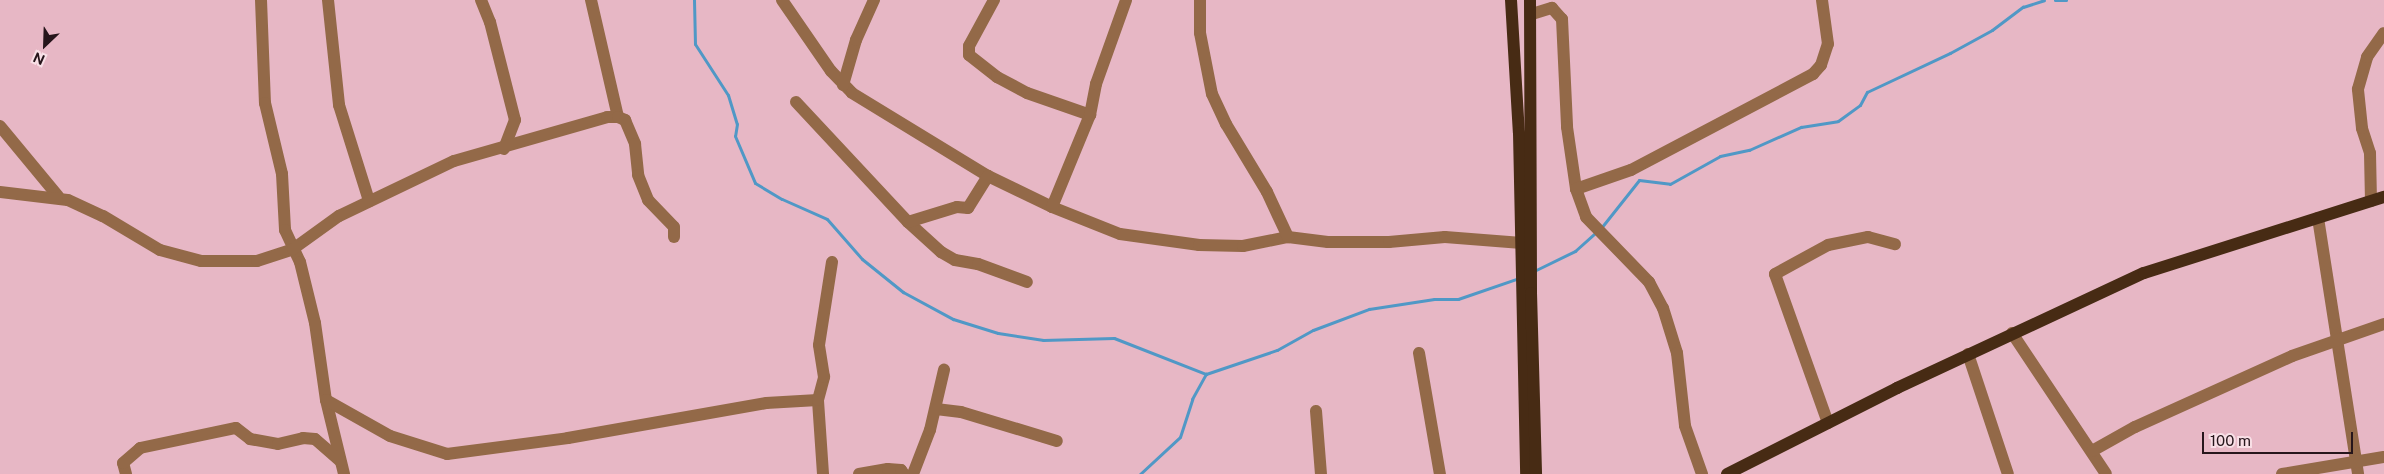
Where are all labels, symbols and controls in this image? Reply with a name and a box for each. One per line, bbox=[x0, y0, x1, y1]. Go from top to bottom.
north arrow bbox=[20, 20, 70, 70]
text: N bbox=[31, 49, 47, 68]
scale bar bbox=[2204, 422, 2355, 454]
text: 100 m bbox=[2210, 432, 2251, 449]

